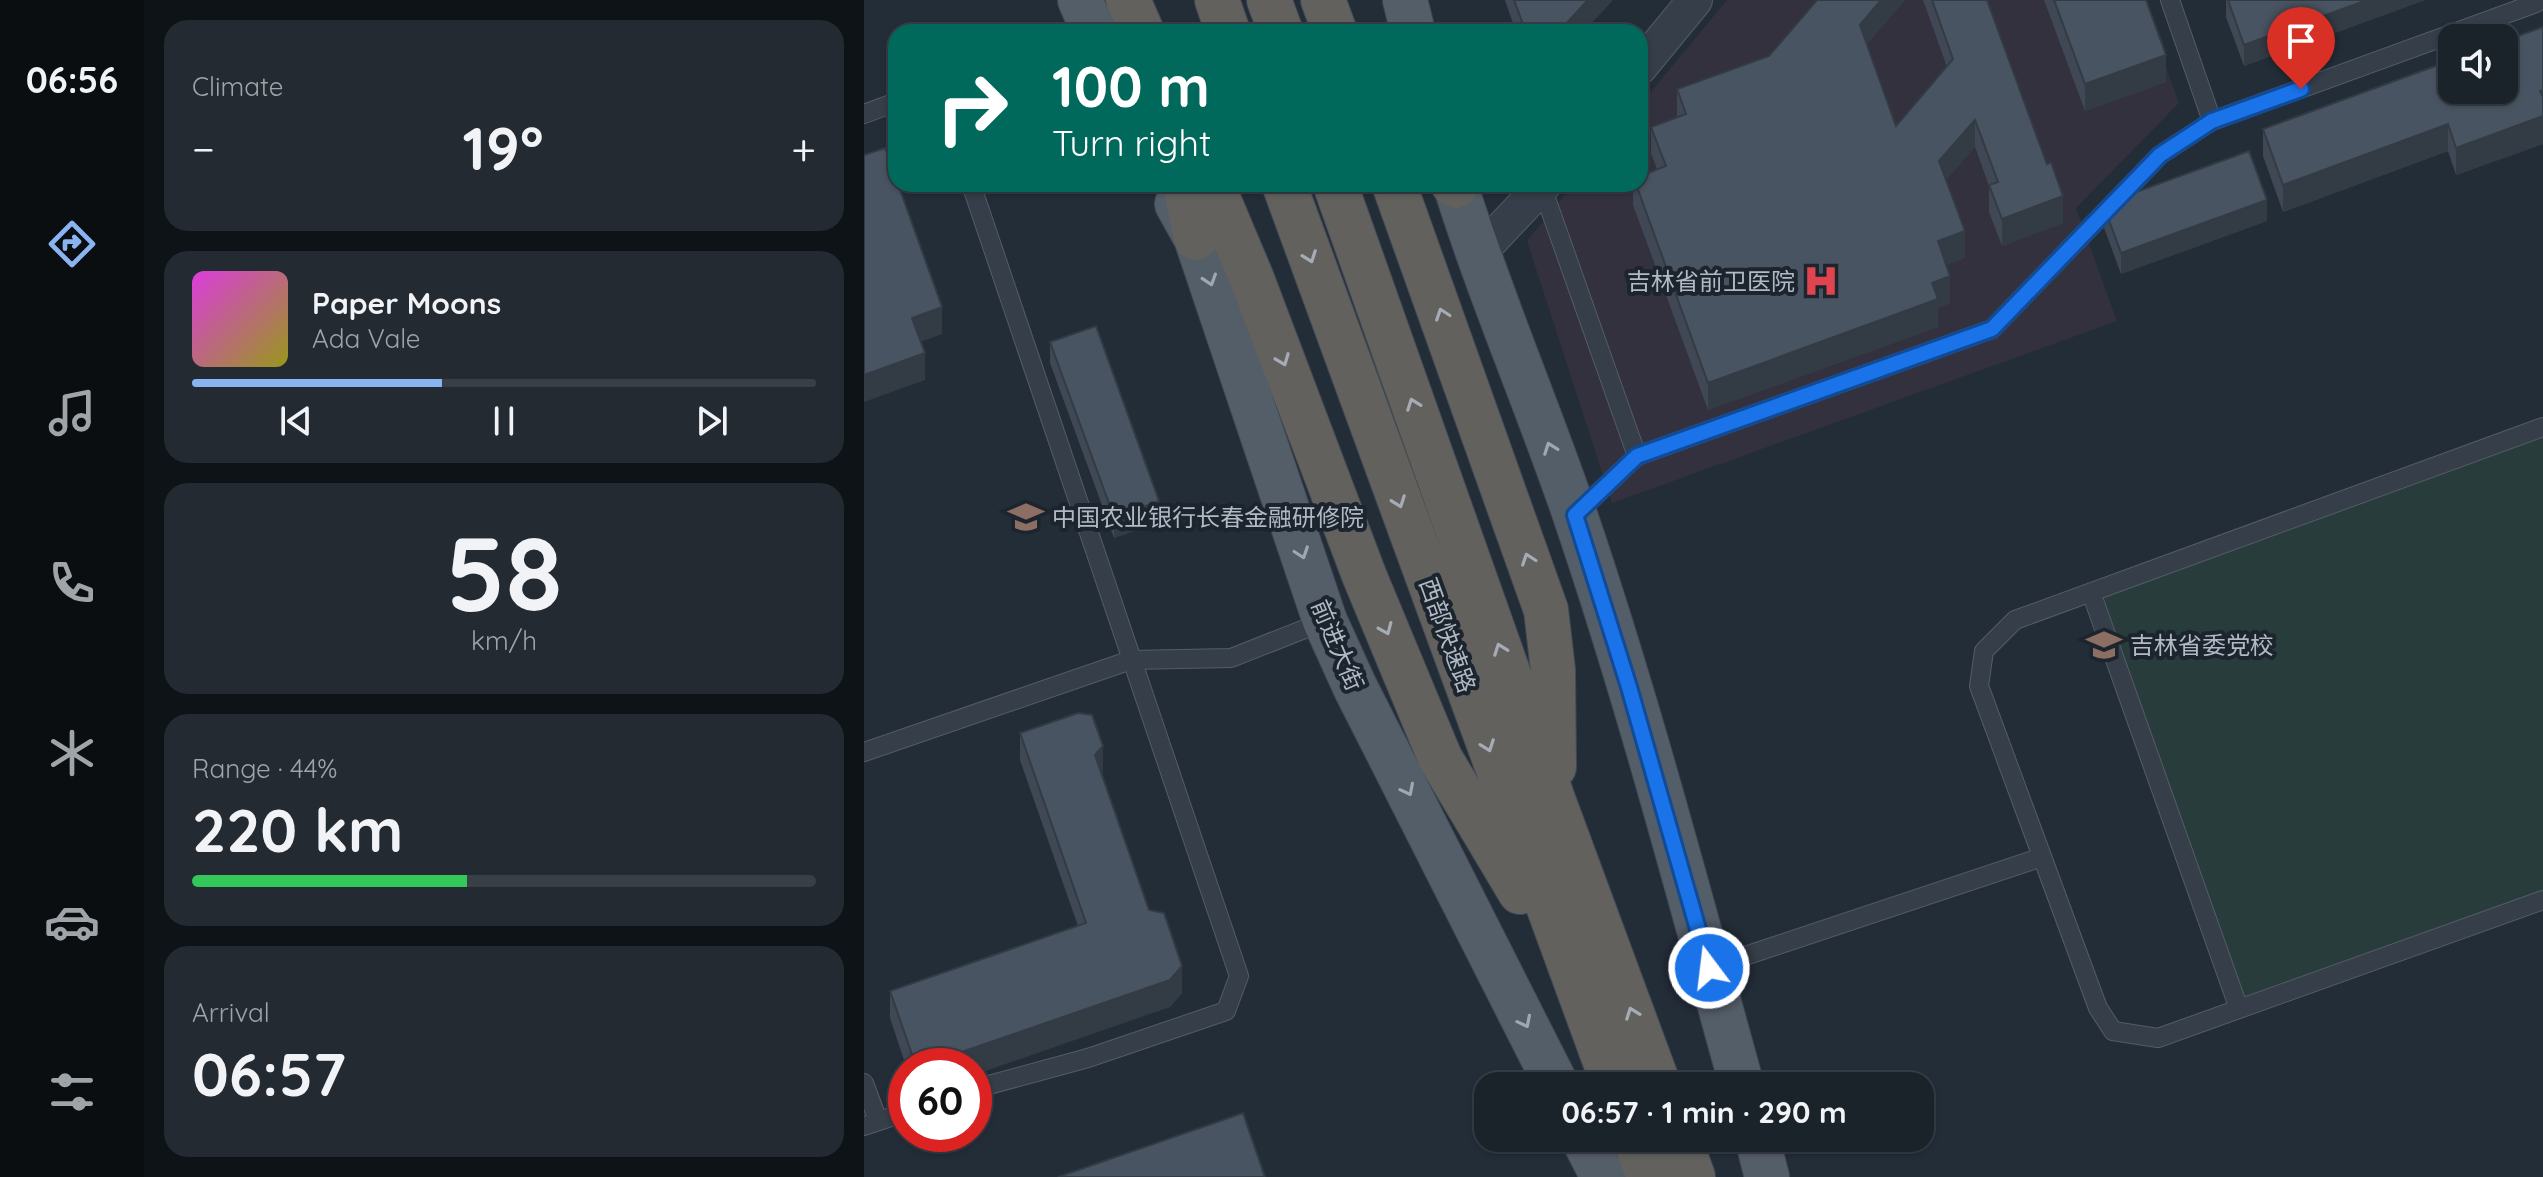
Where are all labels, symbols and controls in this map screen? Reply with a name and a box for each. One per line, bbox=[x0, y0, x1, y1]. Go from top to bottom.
pin bbox=[2267, 7, 2335, 89]
icon: arrive bbox=[2279, 19, 2323, 63]
map controls bbox=[2438, 24, 2518, 104]
button: sound bbox=[2438, 24, 2518, 104]
text: 100 m bbox=[1052, 51, 1210, 121]
icon: right bbox=[920, 56, 1024, 160]
text: 06:56 bbox=[26, 57, 118, 102]
text: Climate bbox=[192, 70, 283, 103]
text: 19° bbox=[463, 110, 544, 185]
text: Turn right bbox=[1052, 120, 1211, 165]
text: − bbox=[192, 121, 215, 176]
text: + bbox=[791, 121, 816, 176]
icon: directions bbox=[44, 216, 100, 272]
one-way arrow bbox=[1301, 249, 1317, 263]
hospital icon: 吉林省前卫医院 bbox=[1802, 262, 1840, 300]
place label: 吉林省前卫医院 bbox=[1627, 266, 1795, 296]
one-way arrow bbox=[1201, 273, 1217, 286]
text: Paper Moons bbox=[312, 284, 501, 322]
one-way arrow bbox=[1435, 308, 1451, 322]
text: Ada Vale bbox=[312, 322, 421, 355]
one-way arrow bbox=[1273, 352, 1290, 366]
icon: music bbox=[44, 385, 100, 441]
one-way arrow bbox=[1406, 398, 1422, 412]
icon: previous bbox=[274, 399, 318, 443]
icon: pause bbox=[482, 399, 526, 443]
icon: next bbox=[690, 399, 734, 443]
one-way arrow bbox=[1543, 442, 1560, 456]
one-way arrow bbox=[1390, 494, 1406, 508]
school or university icon: 中国农业银行长春金融研修院 bbox=[1007, 498, 1045, 536]
place label: 中国农业银行长春金融研修院 bbox=[1052, 502, 1364, 532]
text: 58 bbox=[446, 507, 562, 637]
one-way arrow bbox=[1293, 545, 1309, 559]
one-way arrow bbox=[1521, 553, 1538, 567]
icon: phone bbox=[44, 555, 100, 611]
street label: 西部快速路 bbox=[1413, 573, 1483, 697]
street label: 前进大街 bbox=[1305, 595, 1371, 695]
one-way arrow bbox=[1377, 621, 1393, 635]
text: km/h bbox=[471, 624, 537, 657]
school or university icon: 吉林省委党校 bbox=[2085, 626, 2123, 664]
place label: 吉林省委党校 bbox=[2130, 630, 2274, 660]
one-way arrow bbox=[1493, 643, 1509, 657]
icon: climate bbox=[44, 725, 100, 781]
one-way arrow bbox=[1478, 738, 1495, 752]
text: Range · 44% bbox=[192, 752, 338, 785]
one-way arrow bbox=[1398, 781, 1414, 796]
text: 220 km bbox=[192, 792, 403, 867]
icon: car bbox=[44, 894, 100, 950]
position arrow bbox=[1667, 926, 1751, 1010]
text: Arrival bbox=[192, 996, 270, 1029]
one-way arrow bbox=[1625, 1007, 1642, 1021]
one-way arrow bbox=[1515, 1014, 1531, 1028]
text: 06:57 bbox=[192, 1036, 346, 1111]
speed limit sign: 60 bbox=[888, 1048, 992, 1152]
icon: filters bbox=[44, 1064, 100, 1120]
text: 06:57 · 1 min · 290 m bbox=[1561, 1093, 1847, 1131]

